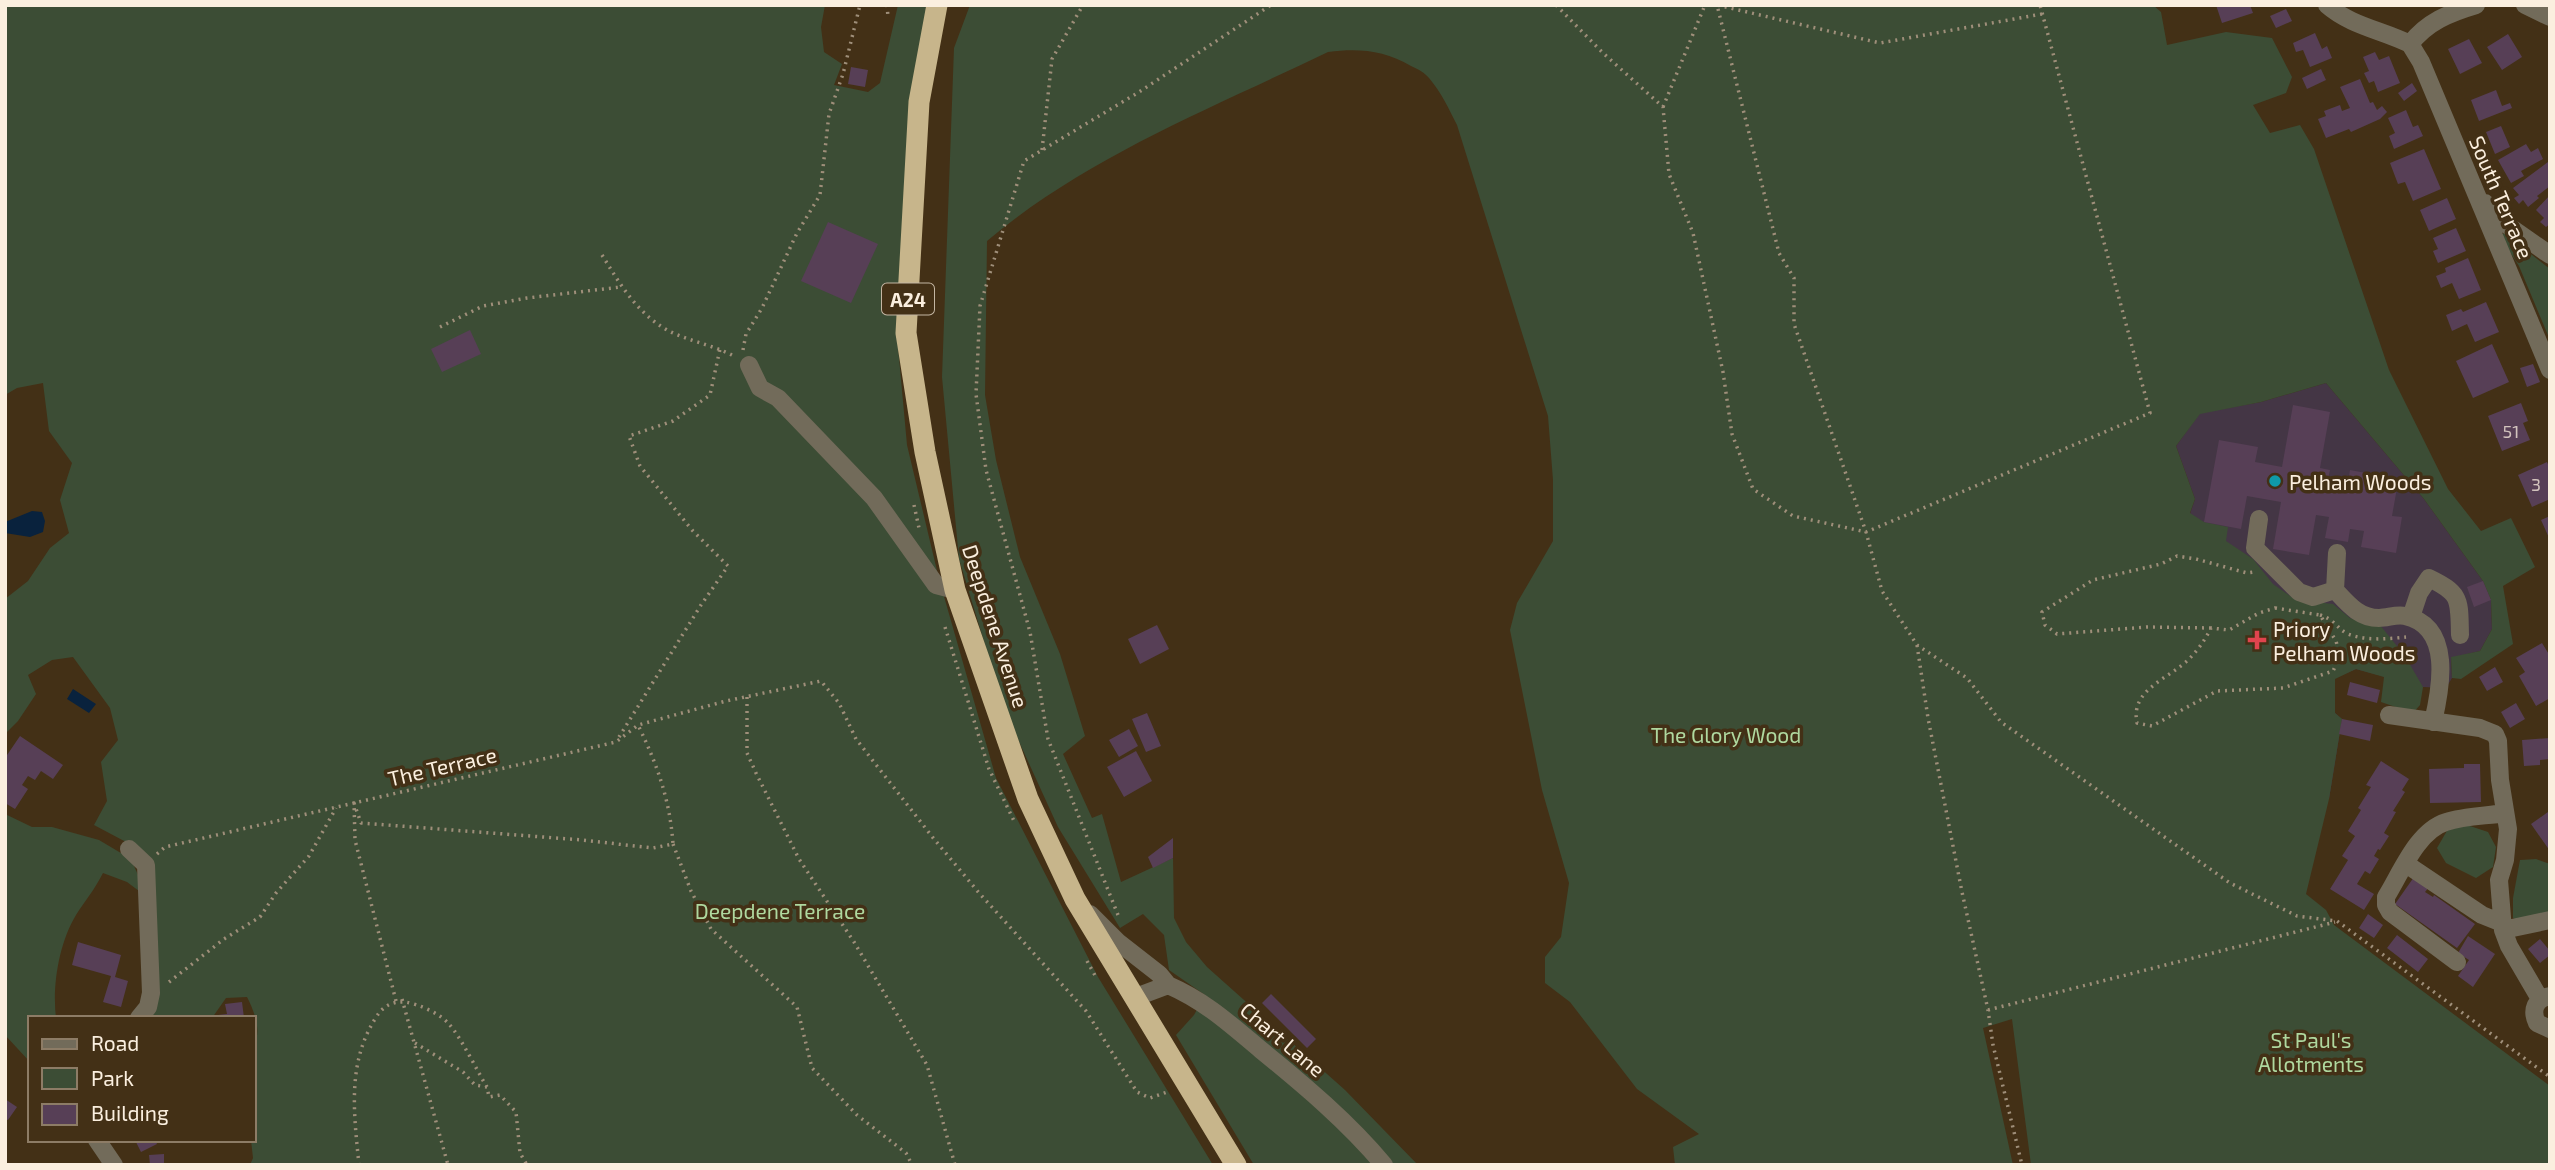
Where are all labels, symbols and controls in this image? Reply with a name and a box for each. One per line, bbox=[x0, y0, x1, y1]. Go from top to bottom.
street label: South Terrace bbox=[2465, 132, 2539, 262]
road number: A24 bbox=[882, 284, 934, 314]
house number: 51 bbox=[2503, 420, 2519, 442]
place label: Pelham Woods bbox=[2289, 469, 2431, 494]
marker: Pelham Woods bbox=[2267, 473, 2283, 489]
house number: 3 bbox=[2531, 473, 2541, 495]
street label: Deepdene Avenue bbox=[958, 541, 1034, 711]
place label: Priory Pelham Woods bbox=[2273, 616, 2415, 665]
marker: Priory Pelham Woods bbox=[2247, 630, 2267, 650]
park label: The Glory Wood bbox=[1651, 722, 1801, 747]
street label: The Terrace bbox=[385, 741, 499, 791]
park label: Deepdene Terrace bbox=[695, 898, 865, 923]
street label: Chart Lane bbox=[1236, 996, 1330, 1082]
legend bbox=[28, 1016, 256, 1142]
park label: St Paul's Allotments bbox=[2258, 1027, 2364, 1076]
text: Road bbox=[91, 1030, 139, 1055]
text: Park bbox=[91, 1065, 134, 1090]
text: Building bbox=[91, 1100, 169, 1125]

